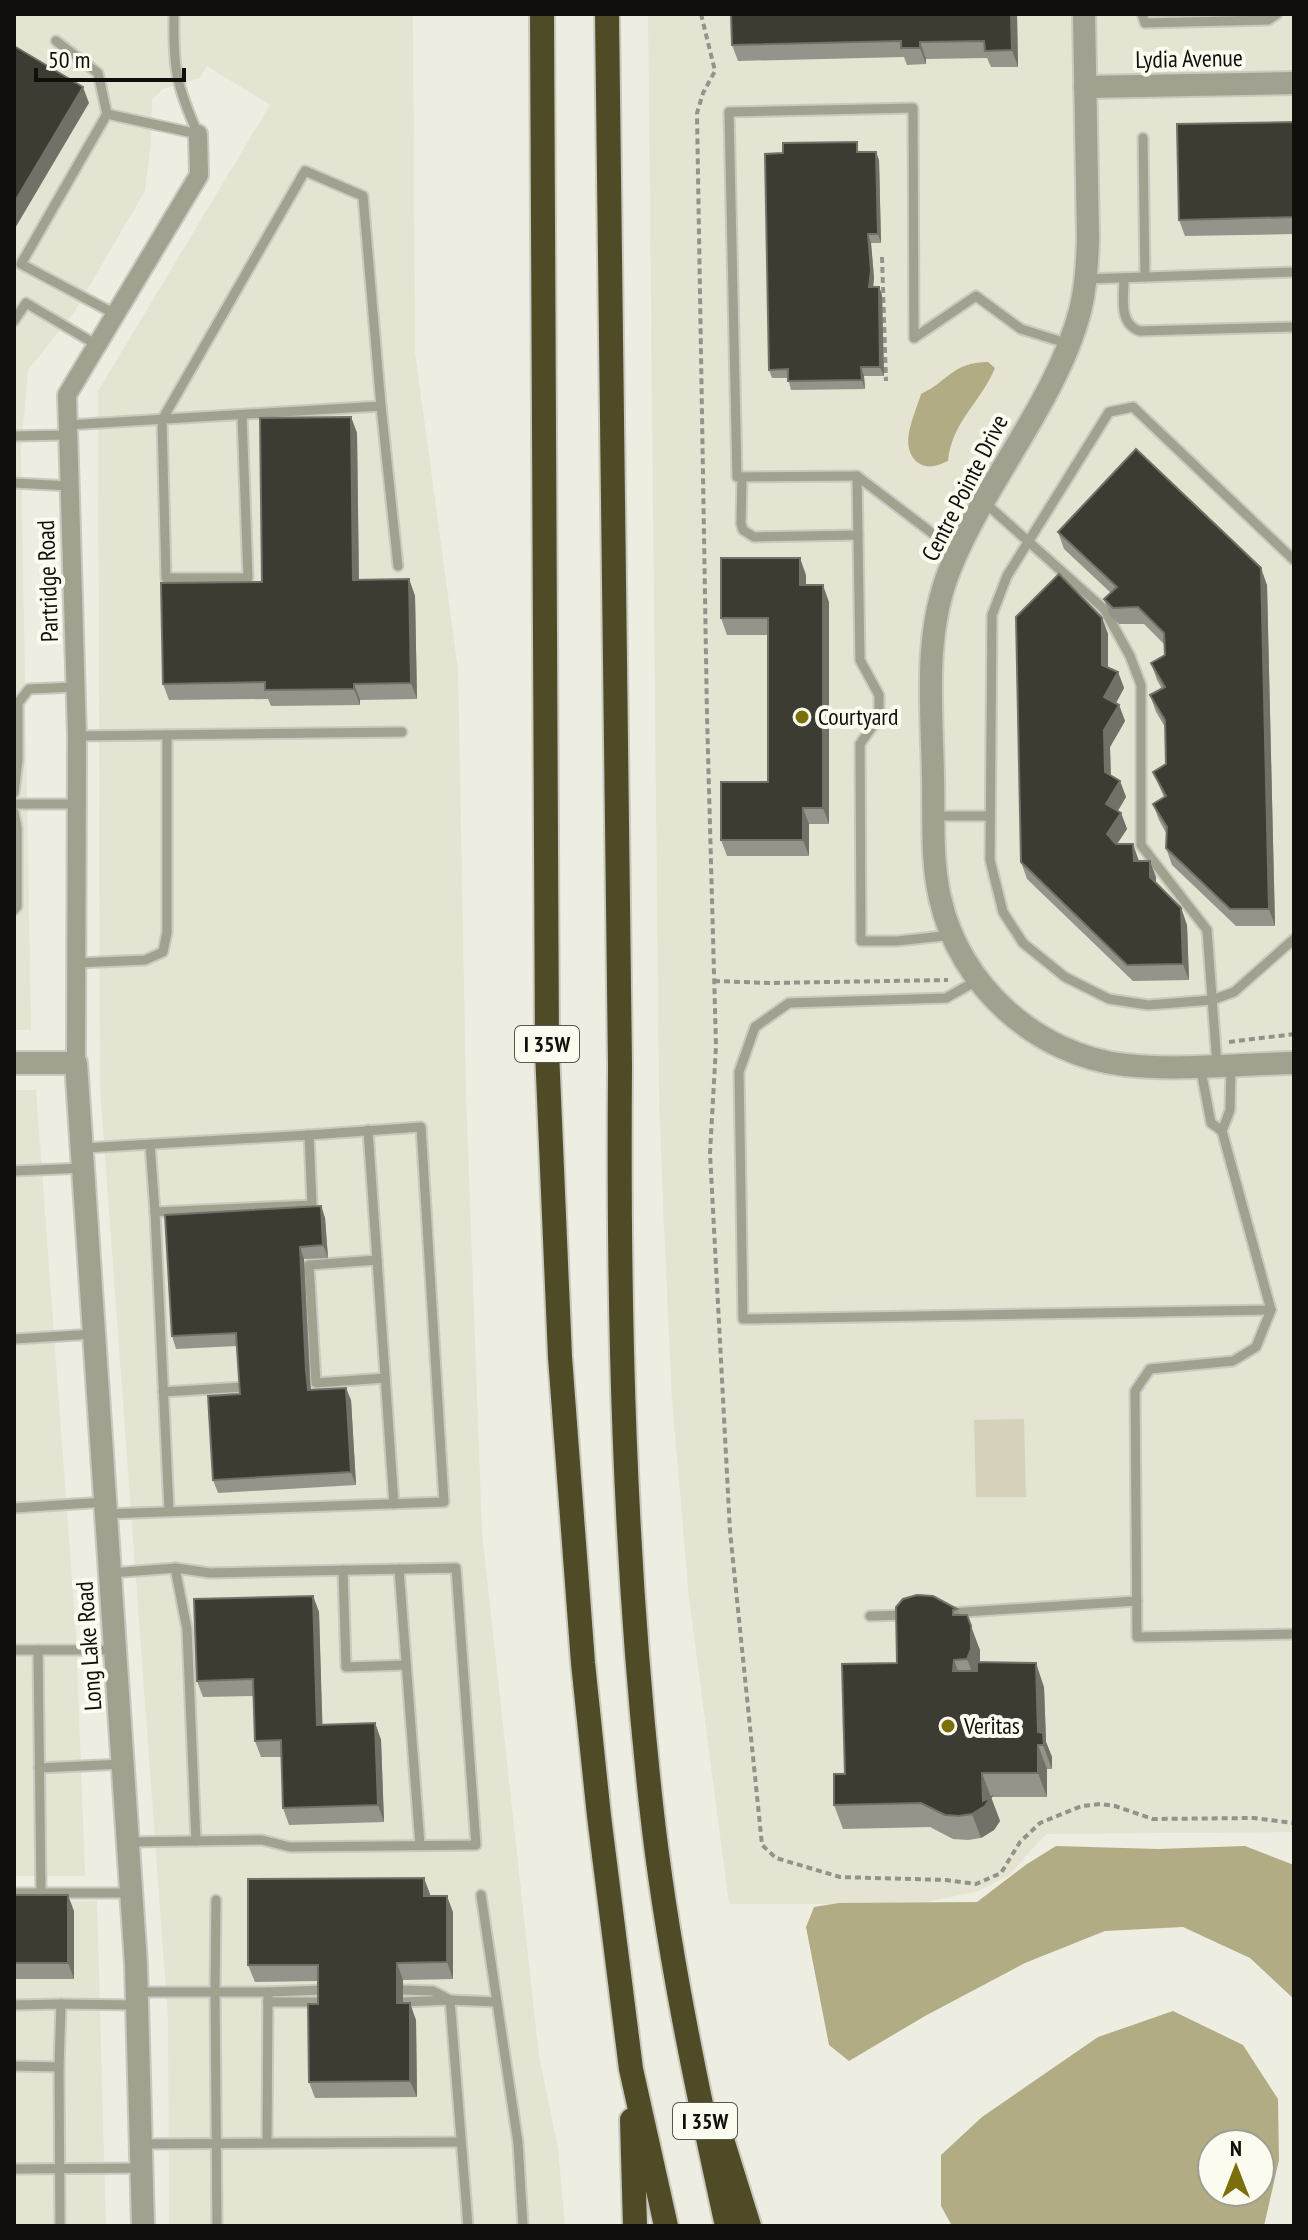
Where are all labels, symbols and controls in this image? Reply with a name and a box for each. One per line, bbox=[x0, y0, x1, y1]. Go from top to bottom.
scale bar bbox=[36, 32, 184, 82]
street label: Lydia Avenue bbox=[1135, 42, 1243, 75]
text: 50 m bbox=[48, 44, 90, 75]
street label: Centre Pointe Drive bbox=[914, 409, 1015, 566]
street label: Partridge Road bbox=[30, 520, 65, 643]
place label: Courtyard bbox=[818, 701, 898, 732]
marker: Courtyard bbox=[793, 708, 811, 726]
road number: I 35W bbox=[515, 1026, 579, 1062]
street label: Long Lake Road bbox=[69, 1580, 108, 1712]
place label: Veritas bbox=[963, 1710, 1020, 1741]
marker: Veritas bbox=[939, 1717, 957, 1735]
road number: I 35W bbox=[673, 2103, 737, 2139]
north arrow bbox=[1196, 2128, 1276, 2208]
text: N bbox=[1230, 2134, 1242, 2162]

